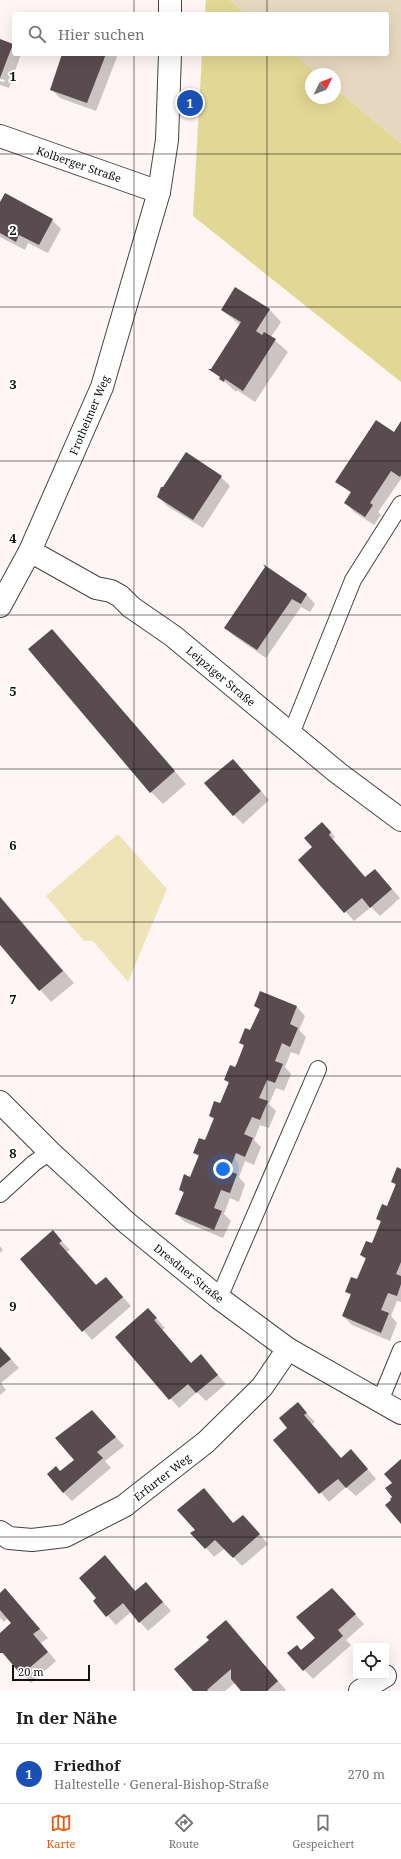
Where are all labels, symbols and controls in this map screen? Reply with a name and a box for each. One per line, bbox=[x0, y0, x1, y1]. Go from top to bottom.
search box bbox=[12, 12, 389, 56]
icon: search bbox=[26, 23, 48, 45]
text: Hier suchen bbox=[58, 24, 145, 44]
text: 1 bbox=[9, 67, 17, 85]
north arrow bbox=[305, 68, 341, 104]
pin: 1 bbox=[177, 88, 203, 118]
street label: Kolberger Straße bbox=[35, 142, 124, 186]
text: 2 bbox=[9, 221, 17, 239]
street label: Frotheimer Weg bbox=[65, 373, 113, 457]
text: 3 bbox=[9, 375, 17, 393]
text: 4 bbox=[9, 529, 17, 547]
street label: Leipziger Straße bbox=[183, 643, 259, 709]
text: 5 bbox=[9, 682, 17, 700]
text: 6 bbox=[9, 836, 17, 854]
text: 7 bbox=[9, 990, 17, 1008]
text: 8 bbox=[9, 1144, 17, 1162]
your location bbox=[213, 1159, 233, 1179]
street label: Dresdner Straße bbox=[151, 1240, 227, 1306]
text: 9 bbox=[9, 1297, 17, 1315]
street label: Erfurter Weg bbox=[130, 1450, 194, 1504]
map controls bbox=[353, 1643, 389, 1679]
button: locate bbox=[353, 1643, 389, 1679]
scale bar bbox=[12, 1663, 90, 1682]
text: 20 m bbox=[18, 1664, 44, 1679]
text: In der Nähe bbox=[16, 1706, 117, 1729]
text: Friedhof bbox=[54, 1755, 120, 1775]
text: 1 bbox=[25, 1765, 33, 1783]
text: 270 m bbox=[348, 1765, 385, 1783]
text: Haltestelle · General-Bishop-Straße bbox=[54, 1775, 269, 1793]
tab: Karte bbox=[47, 1812, 75, 1851]
tab: Route bbox=[169, 1812, 199, 1851]
tab: Gespeichert bbox=[292, 1812, 354, 1851]

